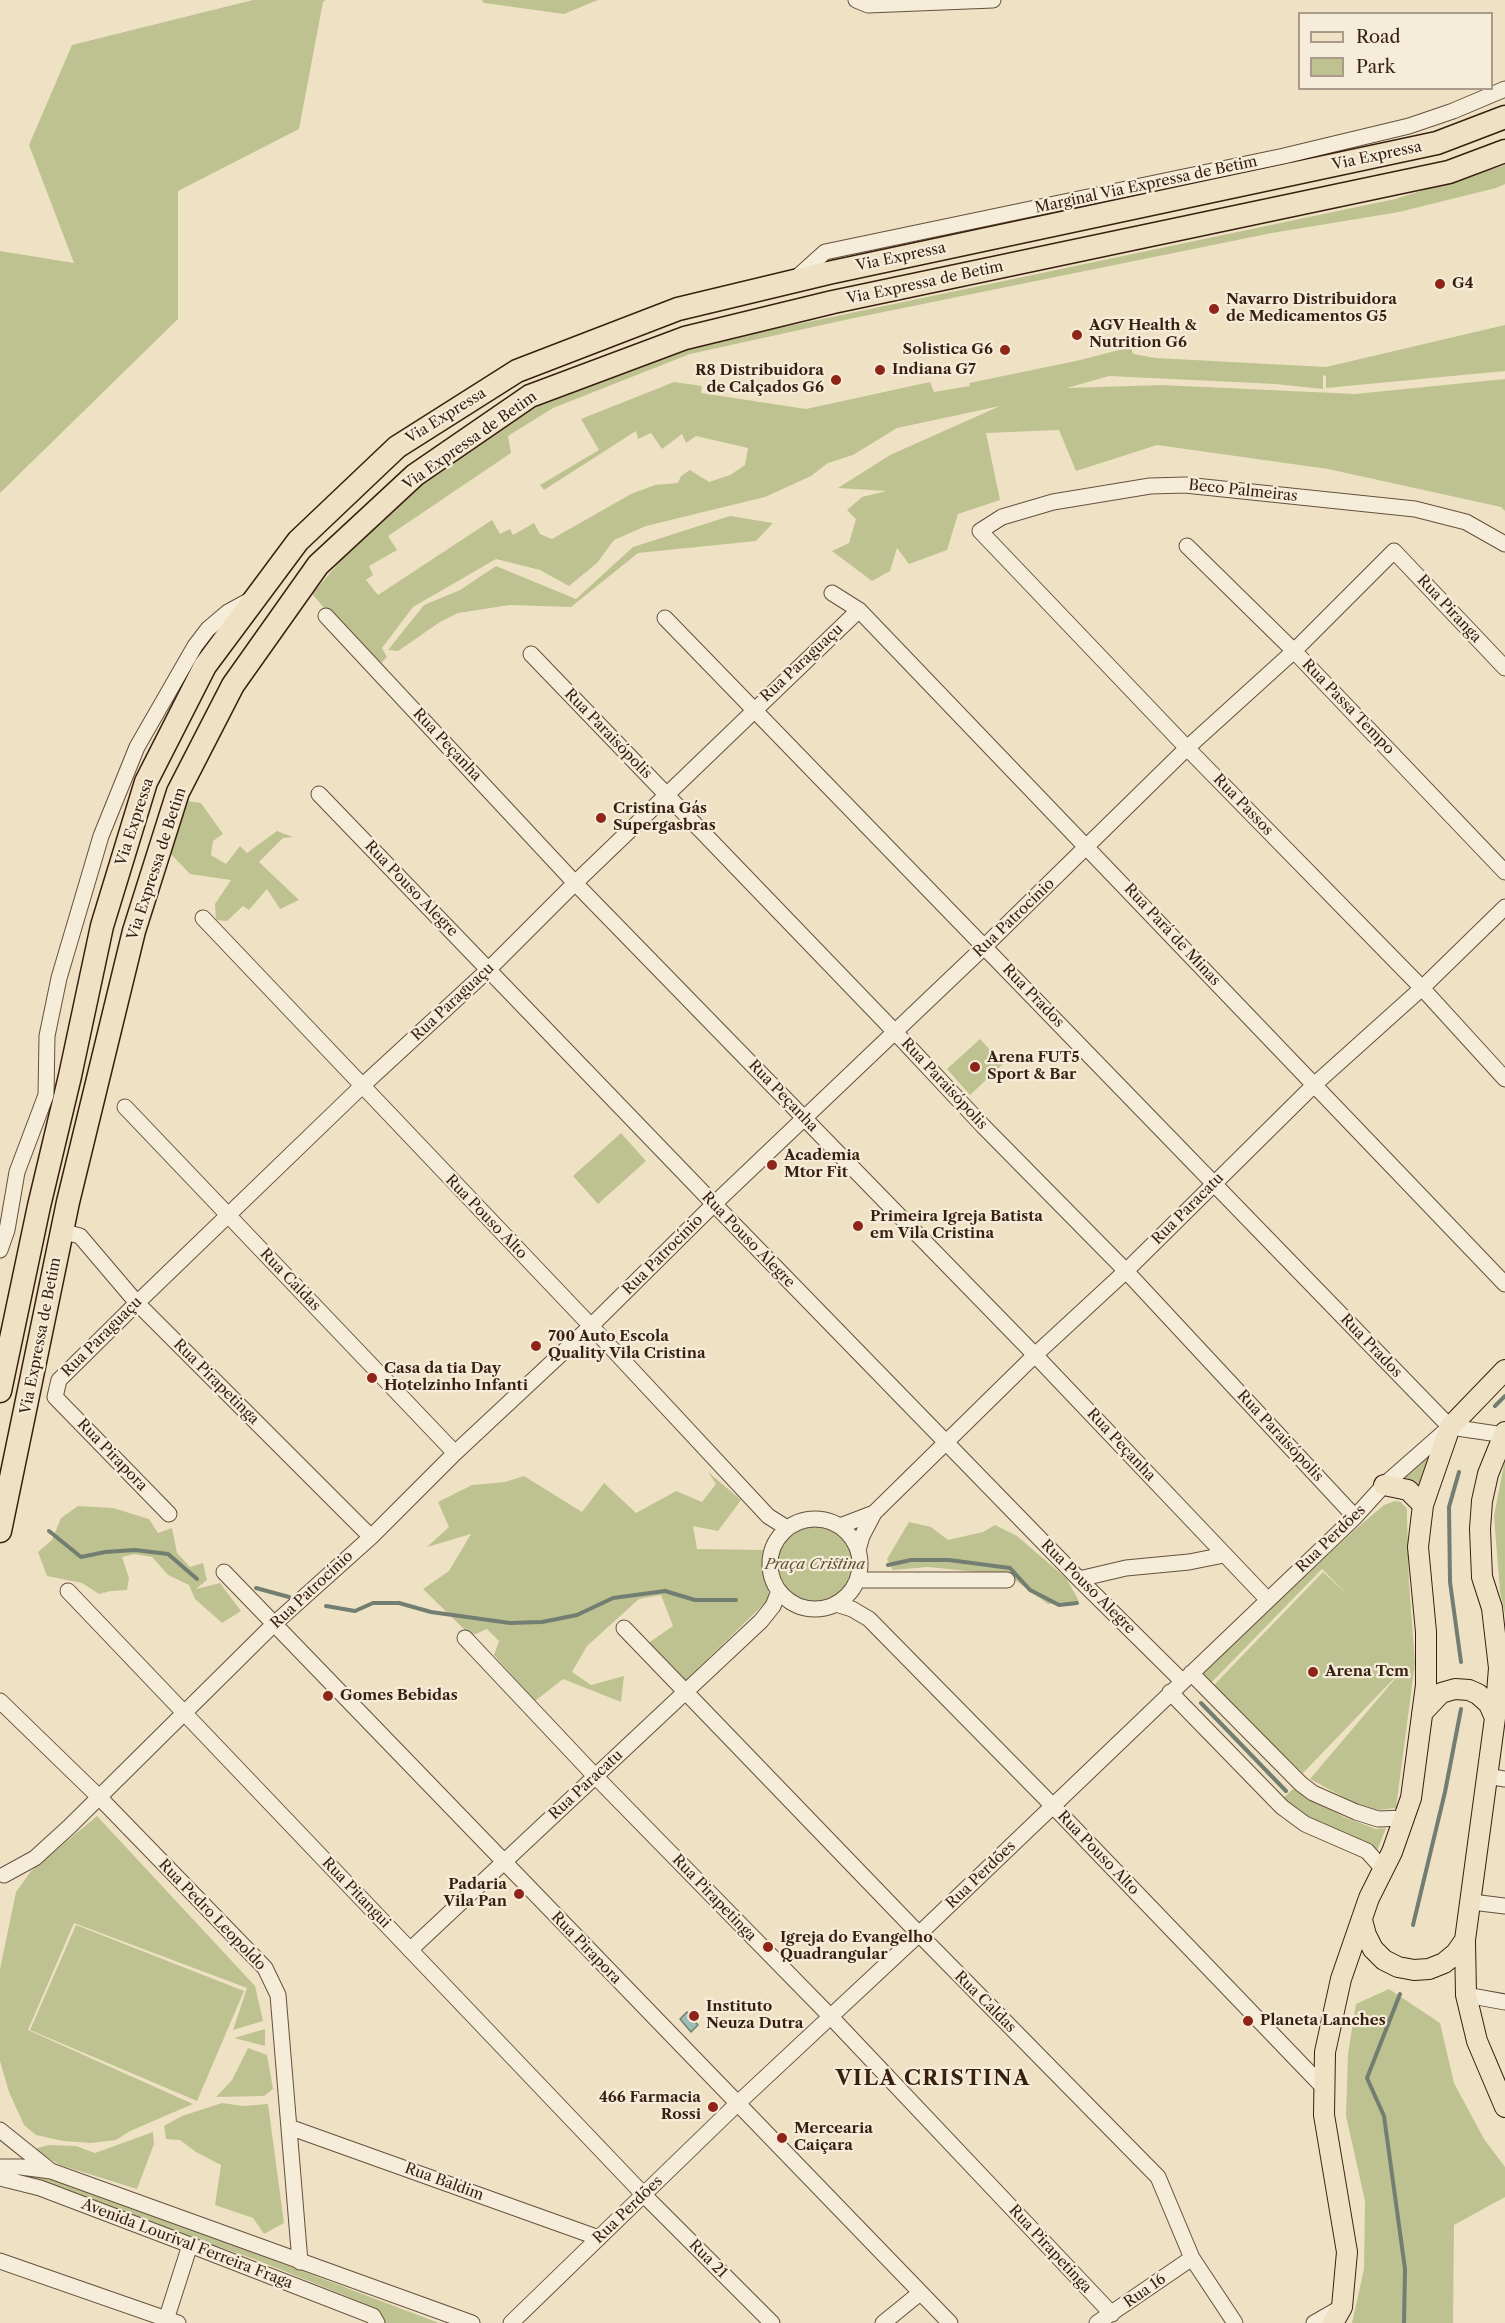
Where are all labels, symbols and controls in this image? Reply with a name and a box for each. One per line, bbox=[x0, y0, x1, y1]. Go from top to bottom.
legend bbox=[1298, 12, 1493, 90]
text: Road bbox=[1356, 26, 1401, 48]
text: Park bbox=[1356, 56, 1395, 78]
street label: Via Expressa bbox=[1331, 138, 1423, 174]
street label: Marginal Via Expressa de Betim bbox=[1033, 153, 1259, 217]
street label: Via Expressa bbox=[855, 239, 947, 275]
street label: Via Expressa de Betim bbox=[845, 258, 1005, 308]
place label: G4 bbox=[1452, 275, 1474, 293]
marker: G4 bbox=[1433, 277, 1447, 291]
place label: Navarro Distribuidora de Medicamentos G5 bbox=[1226, 291, 1397, 326]
marker: Navarro Distribuidora de Medicamentos G5 bbox=[1207, 302, 1221, 316]
place label: AGV Health & Nutrition G6 bbox=[1089, 317, 1197, 352]
marker: AGV Health & Nutrition G6 bbox=[1070, 328, 1084, 342]
place label: Solistica G6 bbox=[903, 341, 993, 359]
marker: Solistica G6 bbox=[998, 343, 1012, 357]
place label: Indiana G7 bbox=[892, 361, 976, 379]
place label: R8 Distribuidora de Calçados G6 bbox=[695, 362, 824, 397]
marker: Indiana G7 bbox=[873, 363, 887, 377]
marker: R8 Distribuidora de Calçados G6 bbox=[829, 373, 843, 387]
street label: Via Expressa bbox=[403, 384, 489, 448]
street label: Via Expressa de Betim bbox=[400, 388, 540, 494]
street label: Beco Palmeiras bbox=[1188, 476, 1298, 506]
street label: Rua Piranga bbox=[1413, 571, 1485, 647]
street label: Rua Paraguaçu bbox=[757, 620, 847, 706]
street label: Rua Passa Tempo bbox=[1298, 656, 1398, 758]
street label: Rua Paraisópolis bbox=[560, 685, 656, 783]
street label: Rua Peçanha bbox=[409, 705, 485, 785]
street label: Rua Passos bbox=[1209, 771, 1277, 839]
street label: Via Expressa bbox=[112, 776, 158, 868]
street label: Via Expressa de Betim bbox=[124, 785, 190, 943]
place label: Cristina Gás Supergasbras bbox=[613, 800, 716, 835]
marker: Cristina Gás Supergasbras bbox=[594, 811, 608, 825]
street label: Rua Pouso Alegre bbox=[361, 837, 461, 941]
street label: Rua Patrocínio bbox=[970, 875, 1058, 961]
street label: Rua Pará de Minas bbox=[1120, 880, 1224, 990]
street label: Rua Paraguaçu bbox=[408, 959, 498, 1045]
street label: Rua Prados bbox=[998, 961, 1068, 1031]
street label: Rua Paraisópolis bbox=[897, 1035, 991, 1133]
place label: Arena FUT5 Sport & Bar bbox=[987, 1049, 1080, 1084]
street label: Rua Peçanha bbox=[744, 1056, 822, 1136]
marker: Arena FUT5 Sport & Bar bbox=[968, 1060, 982, 1074]
place label: Academia Mtor Fit bbox=[784, 1147, 860, 1182]
marker: Academia Mtor Fit bbox=[765, 1158, 779, 1172]
street label: Rua Paracatu bbox=[1148, 1169, 1228, 1249]
street label: Rua Pouso Alto bbox=[441, 1171, 531, 1263]
street label: Rua Pouso Alegre bbox=[698, 1188, 798, 1292]
place label: Primeira Igreja Batista em Vila Cristina bbox=[870, 1208, 1043, 1243]
street label: Rua Patrocínio bbox=[619, 1211, 707, 1299]
marker: Primeira Igreja Batista em Vila Cristina bbox=[851, 1219, 865, 1233]
street label: Rua Caldas bbox=[256, 1245, 324, 1315]
street label: Via Expressa de Betim bbox=[17, 1256, 65, 1416]
street label: Rua Paraguaçu bbox=[58, 1293, 146, 1381]
street label: Rua Prados bbox=[1336, 1311, 1406, 1381]
place label: 700 Auto Escola Quality Vila Cristina bbox=[548, 1328, 706, 1363]
street label: Rua Pirapetinga bbox=[170, 1336, 262, 1428]
marker: 700 Auto Escola Quality Vila Cristina bbox=[529, 1339, 543, 1353]
place label: Casa da tia Day Hotelzinho Infanti bbox=[384, 1360, 528, 1395]
marker: Casa da tia Day Hotelzinho Infanti bbox=[365, 1371, 379, 1385]
street label: Rua Paraisópolis bbox=[1233, 1387, 1327, 1485]
street label: Rua Peçanha bbox=[1083, 1405, 1159, 1485]
street label: Rua Pirapora bbox=[73, 1415, 151, 1495]
street label: Rua Perdões bbox=[1293, 1501, 1369, 1577]
street label: Rua Pouso Alegre bbox=[1037, 1536, 1139, 1638]
street label: Rua Patrocínio bbox=[267, 1547, 357, 1633]
park label: Praça Cristina bbox=[765, 1556, 865, 1574]
place label: Arena Tcm bbox=[1325, 1663, 1409, 1681]
marker: Arena Tcm bbox=[1306, 1665, 1320, 1679]
place label: Gomes Bebidas bbox=[340, 1687, 458, 1705]
marker: Gomes Bebidas bbox=[321, 1689, 335, 1703]
street label: Rua Paracatu bbox=[545, 1746, 627, 1824]
street label: Rua Pouso Alto bbox=[1053, 1807, 1143, 1899]
street label: Rua Perdões bbox=[943, 1837, 1019, 1913]
street label: Rua Pirapetinga bbox=[668, 1851, 760, 1945]
street label: Rua Pitangui bbox=[318, 1854, 394, 1932]
street label: Rua Pedro Leopoldo bbox=[154, 1856, 270, 1974]
place label: Padaria Vila Pan bbox=[444, 1876, 507, 1911]
marker: Padaria Vila Pan bbox=[512, 1887, 526, 1901]
street label: Rua Pirapora bbox=[547, 1908, 625, 1988]
place label: Igreja do Evangelho Quadrangular bbox=[780, 1929, 933, 1964]
marker: Igreja do Evangelho Quadrangular bbox=[761, 1940, 775, 1954]
street label: Rua Caldas bbox=[950, 1967, 1020, 2037]
place label: Instituto Neuza Dutra bbox=[706, 1998, 803, 2033]
marker: Instituto Neuza Dutra bbox=[687, 2009, 701, 2023]
place label: Planeta Lanches bbox=[1260, 2012, 1386, 2030]
marker: Planeta Lanches bbox=[1241, 2014, 1255, 2028]
district label: VILA CRISTINA bbox=[835, 2066, 1031, 2092]
place label: 466 Farmacia Rossi bbox=[599, 2089, 701, 2124]
marker: 466 Farmacia Rossi bbox=[706, 2100, 720, 2114]
place label: Mercearia Caiçara bbox=[794, 2120, 873, 2155]
marker: Mercearia Caiçara bbox=[775, 2131, 789, 2145]
street label: Rua Baldim bbox=[402, 2159, 486, 2205]
street label: Rua Perdões bbox=[590, 2172, 666, 2248]
street label: Avenida Lourival Ferreira Fraga bbox=[79, 2195, 295, 2293]
street label: Rua Pirapetinga bbox=[1005, 2201, 1095, 2297]
street label: Rua 21 bbox=[685, 2236, 731, 2282]
street label: Rua 16 bbox=[1121, 2270, 1169, 2312]

